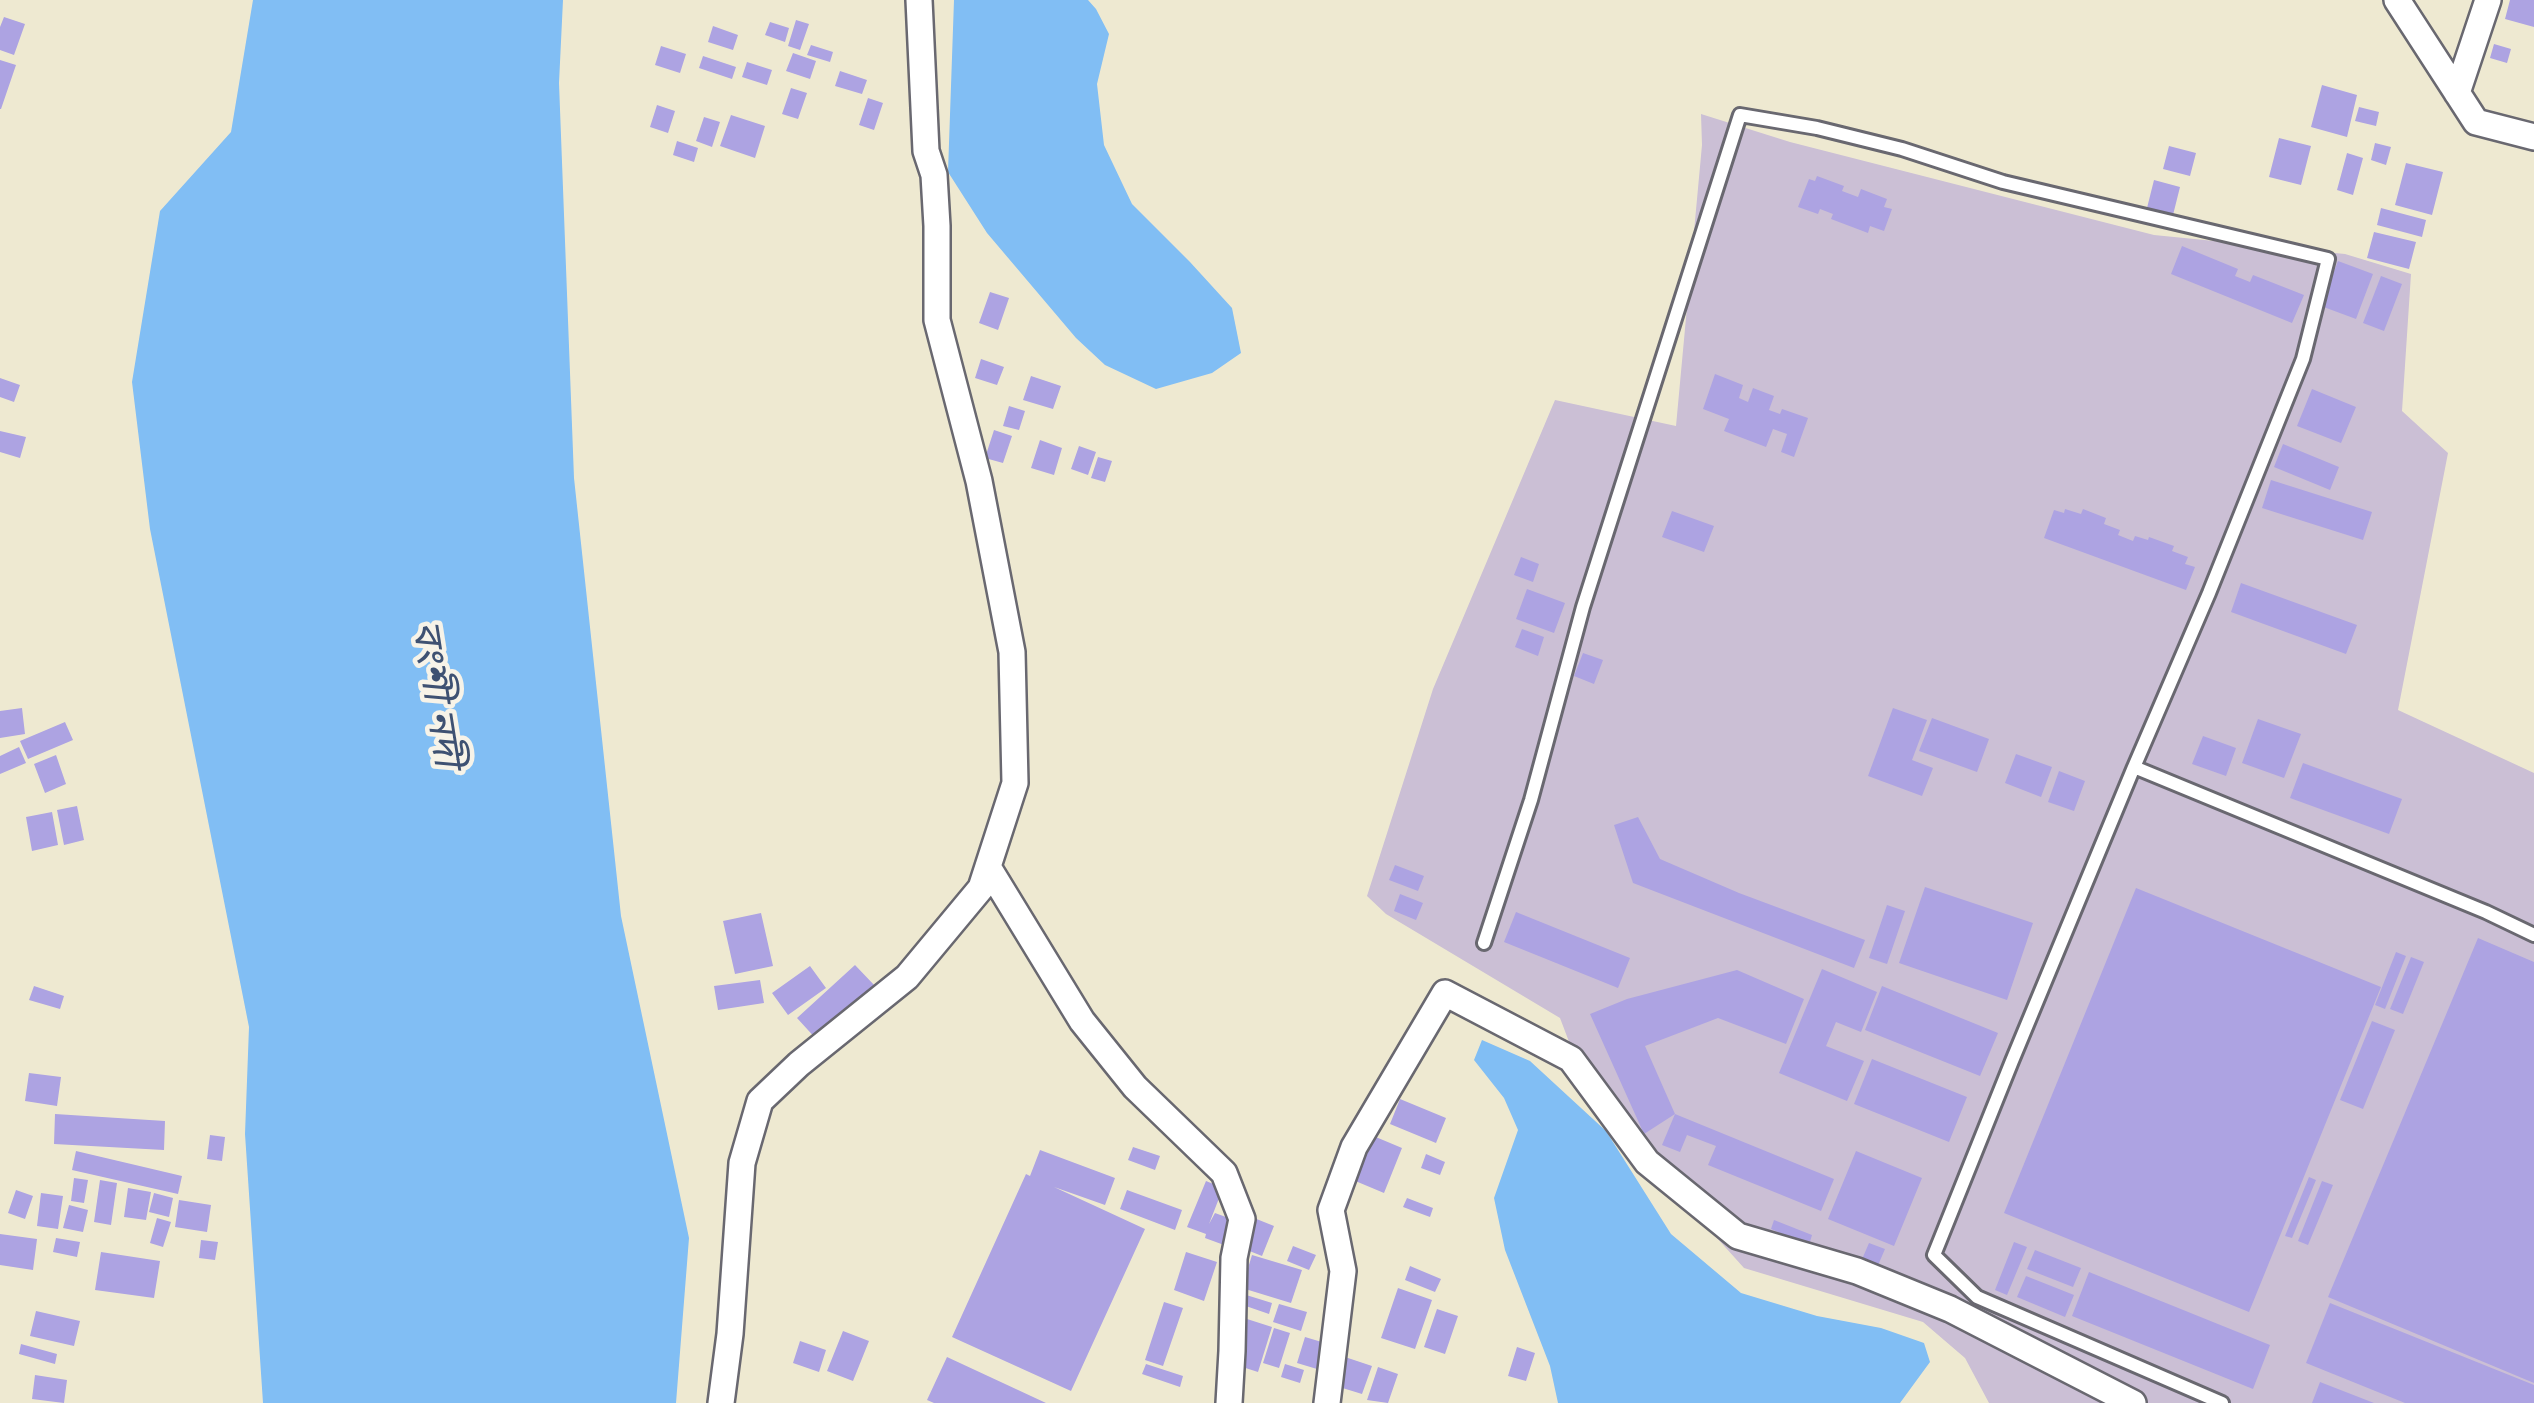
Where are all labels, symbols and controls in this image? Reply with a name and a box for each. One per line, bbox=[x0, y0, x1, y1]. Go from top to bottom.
water label: বংশী নদী bbox=[399, 618, 469, 770]

